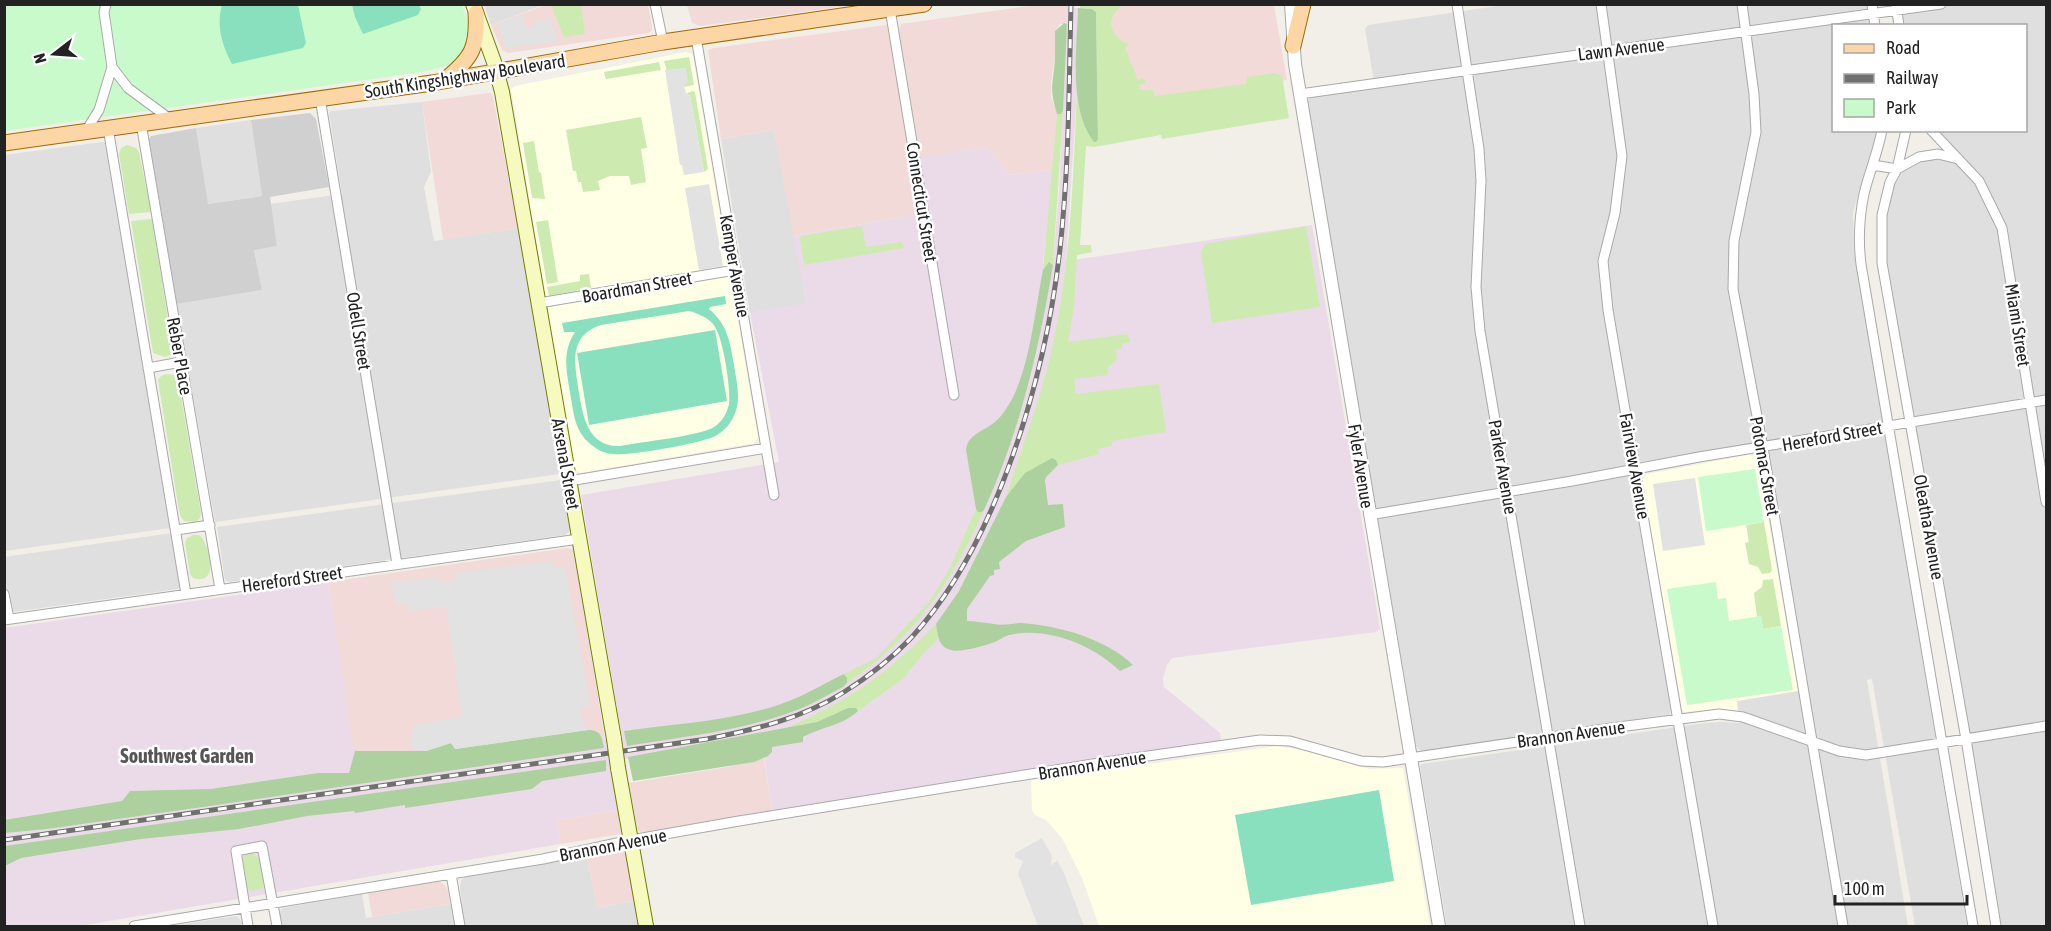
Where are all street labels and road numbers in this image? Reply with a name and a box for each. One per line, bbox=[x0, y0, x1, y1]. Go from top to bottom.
street label: Lawn Avenue bbox=[1576, 33, 1666, 65]
street label: South Kingshighway Boulevard bbox=[363, 50, 567, 102]
street label: Connecticut Street bbox=[902, 141, 942, 263]
street label: Kemper Avenue bbox=[716, 213, 754, 319]
street label: Boardman Street bbox=[580, 267, 694, 307]
street label: Miami Street bbox=[2001, 282, 2035, 368]
street label: Odell Street bbox=[342, 290, 376, 372]
street label: Reber Place bbox=[163, 316, 197, 396]
street label: Fairview Avenue bbox=[1615, 411, 1655, 521]
street label: Potomac Street bbox=[1746, 415, 1784, 517]
street label: Arsenal Street bbox=[548, 417, 584, 511]
street label: Hereford Street bbox=[1780, 417, 1884, 455]
street label: Parker Avenue bbox=[1484, 418, 1522, 516]
street label: Fyler Avenue bbox=[1344, 422, 1378, 510]
street label: Oleatha Avenue bbox=[1909, 473, 1949, 581]
street label: Hereford Street bbox=[240, 562, 344, 596]
street label: Brannon Avenue bbox=[1516, 716, 1626, 752]
street label: Brannon Avenue bbox=[1037, 746, 1147, 784]
street label: Brannon Avenue bbox=[558, 824, 668, 866]

